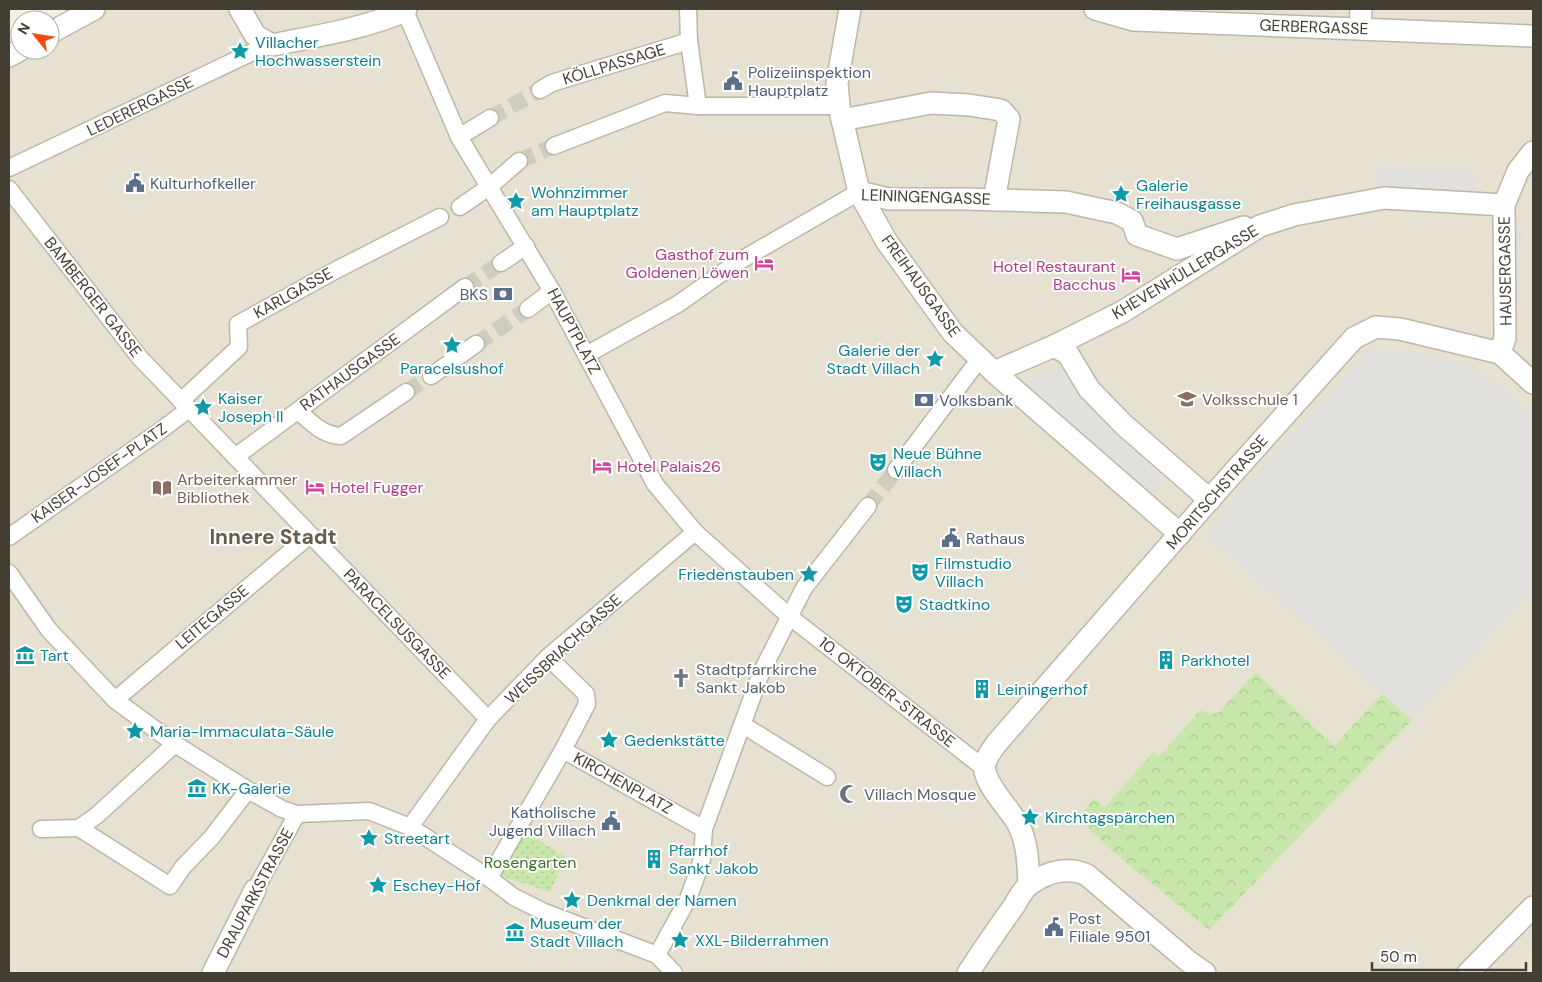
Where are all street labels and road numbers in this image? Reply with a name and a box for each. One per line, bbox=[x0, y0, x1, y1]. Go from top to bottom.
street label: GERBERGASSE bbox=[1259, 15, 1369, 39]
street label: KÖLLPASSAGE bbox=[560, 38, 668, 90]
street label: LEDERERGASSE bbox=[83, 71, 197, 141]
street label: LEININGENGASSE bbox=[861, 184, 991, 210]
street label: HAUSERGASSE bbox=[1494, 216, 1516, 326]
street label: KHEVENHÜLLERGASSE bbox=[1108, 220, 1262, 324]
street label: FREIHAUSGASSE bbox=[877, 230, 965, 342]
street label: BAMBERGER GASSE bbox=[39, 233, 147, 361]
street label: KARLGASSE bbox=[250, 263, 336, 323]
street label: HAUPTPLATZ bbox=[543, 284, 605, 378]
street label: RATHAUSGASSE bbox=[296, 329, 404, 415]
street label: KAISER-JOSEF-PLATZ bbox=[27, 418, 171, 528]
street label: MORITSCHSTRASSE bbox=[1161, 430, 1273, 554]
street label: PARACELSUSGASSE bbox=[339, 564, 455, 684]
street label: LEITEGASSE bbox=[171, 580, 253, 654]
street label: WEISSBRIACHGASSE bbox=[500, 589, 626, 709]
street label: 10. OKTOBER-STRASSE bbox=[814, 632, 960, 752]
street label: KIRCHENPLATZ bbox=[570, 747, 676, 819]
street label: DRAUPARKSTRASSE bbox=[212, 824, 298, 962]

